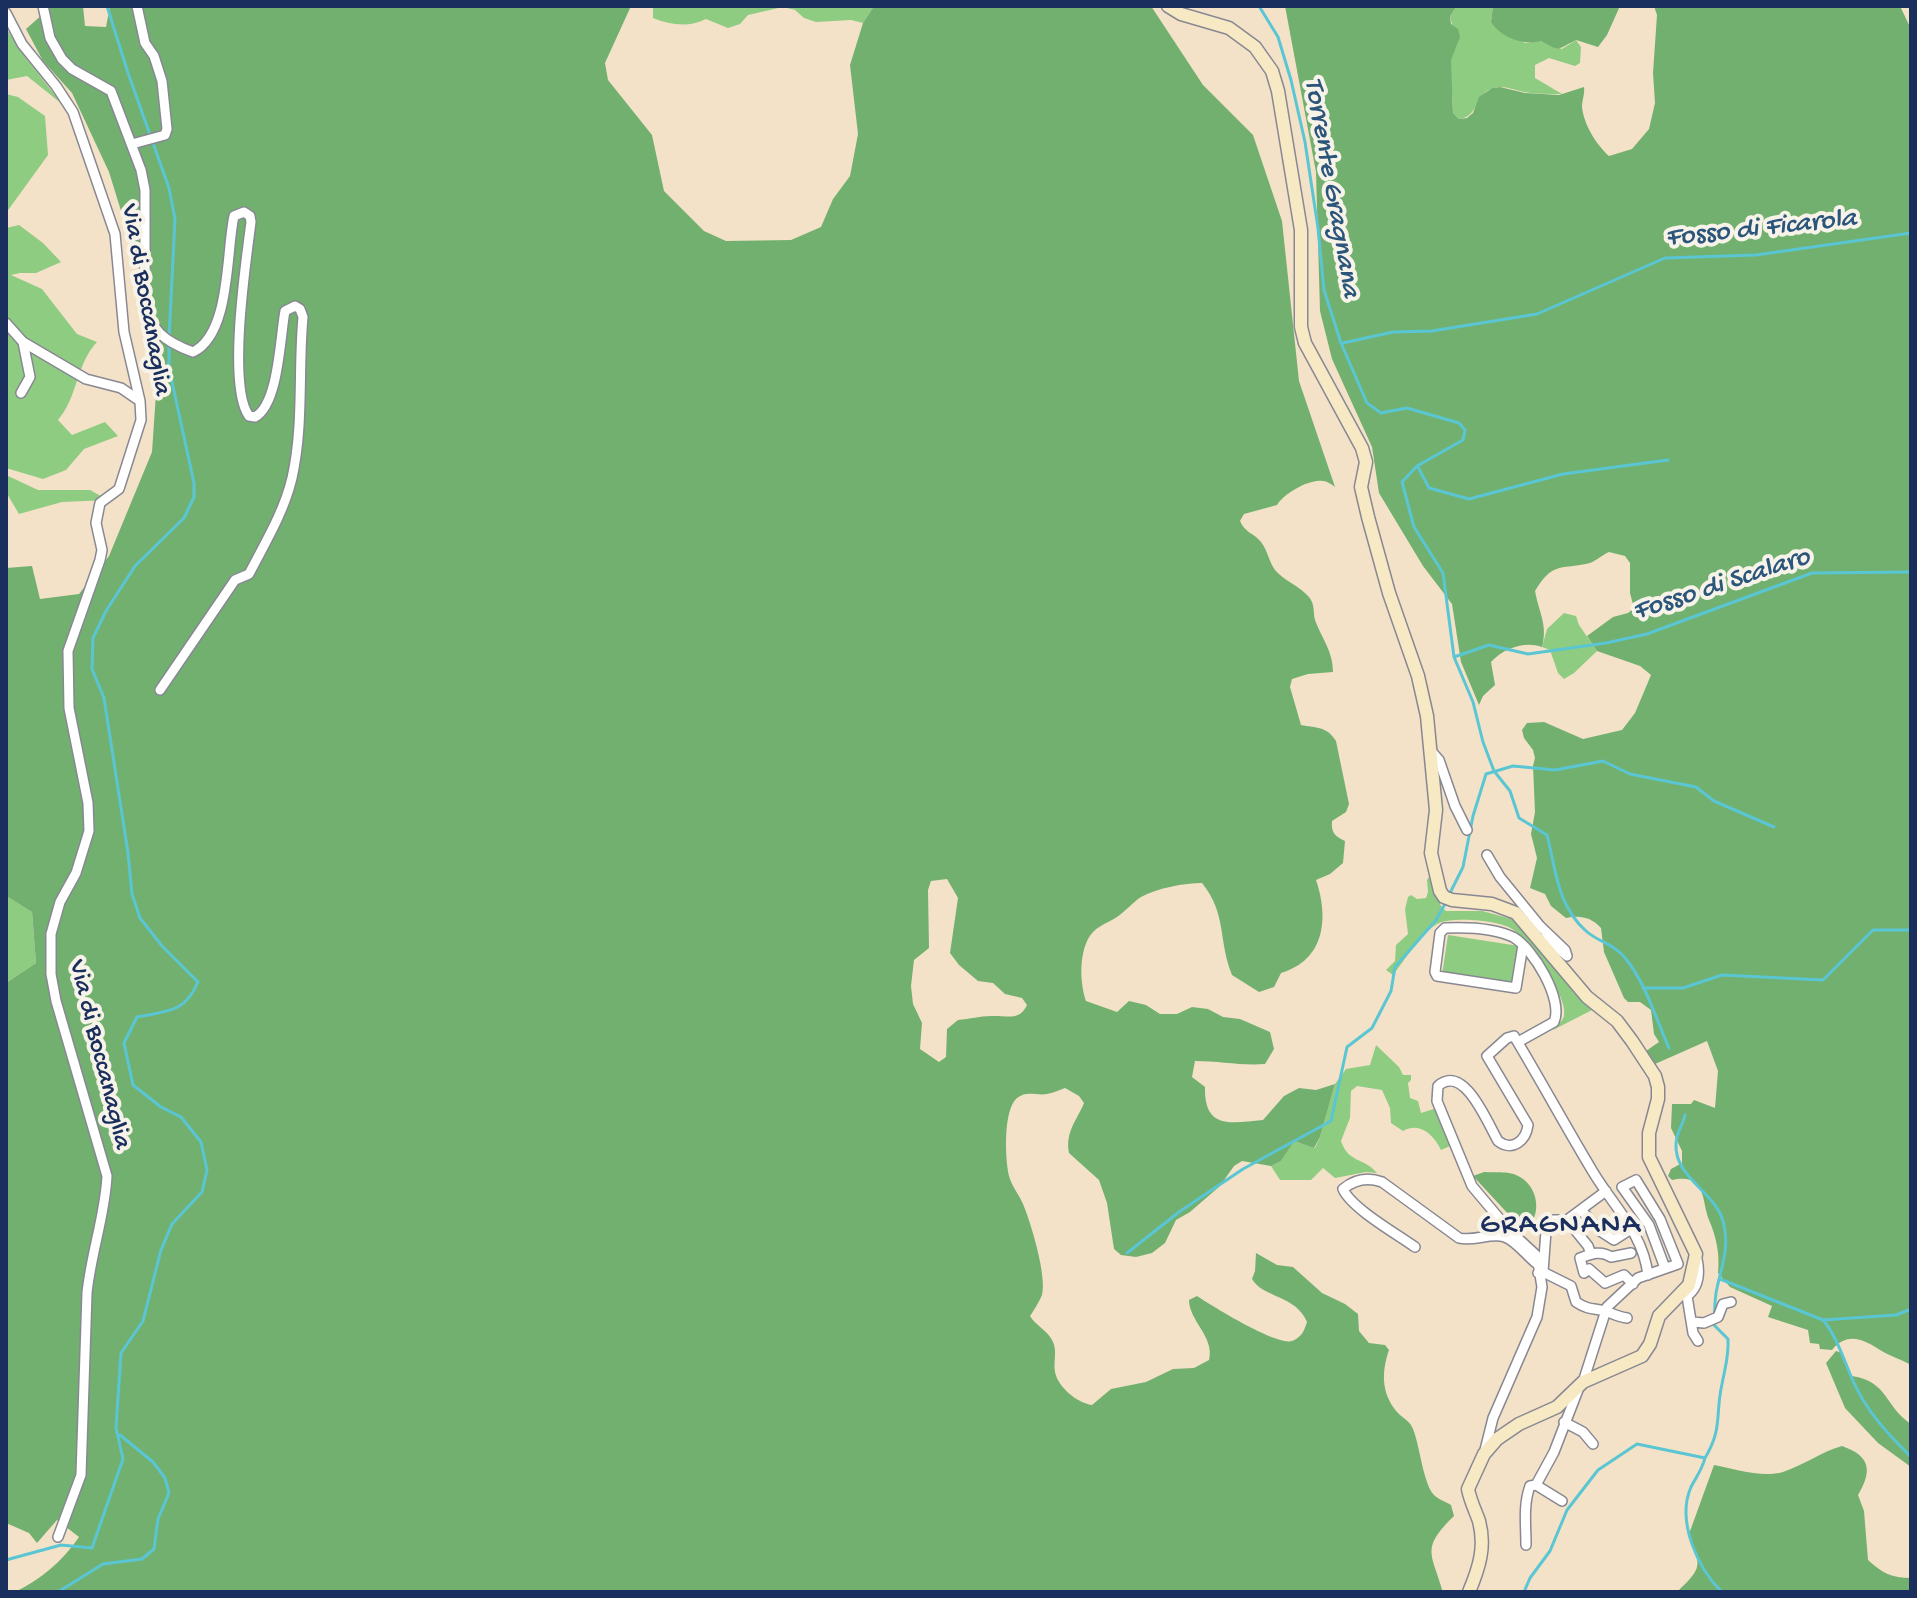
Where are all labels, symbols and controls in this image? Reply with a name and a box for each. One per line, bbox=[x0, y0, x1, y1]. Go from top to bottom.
water label: Torrente Gragnana bbox=[1294, 76, 1366, 300]
street label: Via di Boccanaglia bbox=[112, 202, 176, 398]
water label: Fosso di Ficarola bbox=[1664, 203, 1858, 257]
water label: Fosso di Scalaro bbox=[1629, 542, 1815, 630]
street label: Via di Boccanaglia bbox=[59, 957, 137, 1153]
district label: GRAGNANA bbox=[1480, 1209, 1642, 1245]

